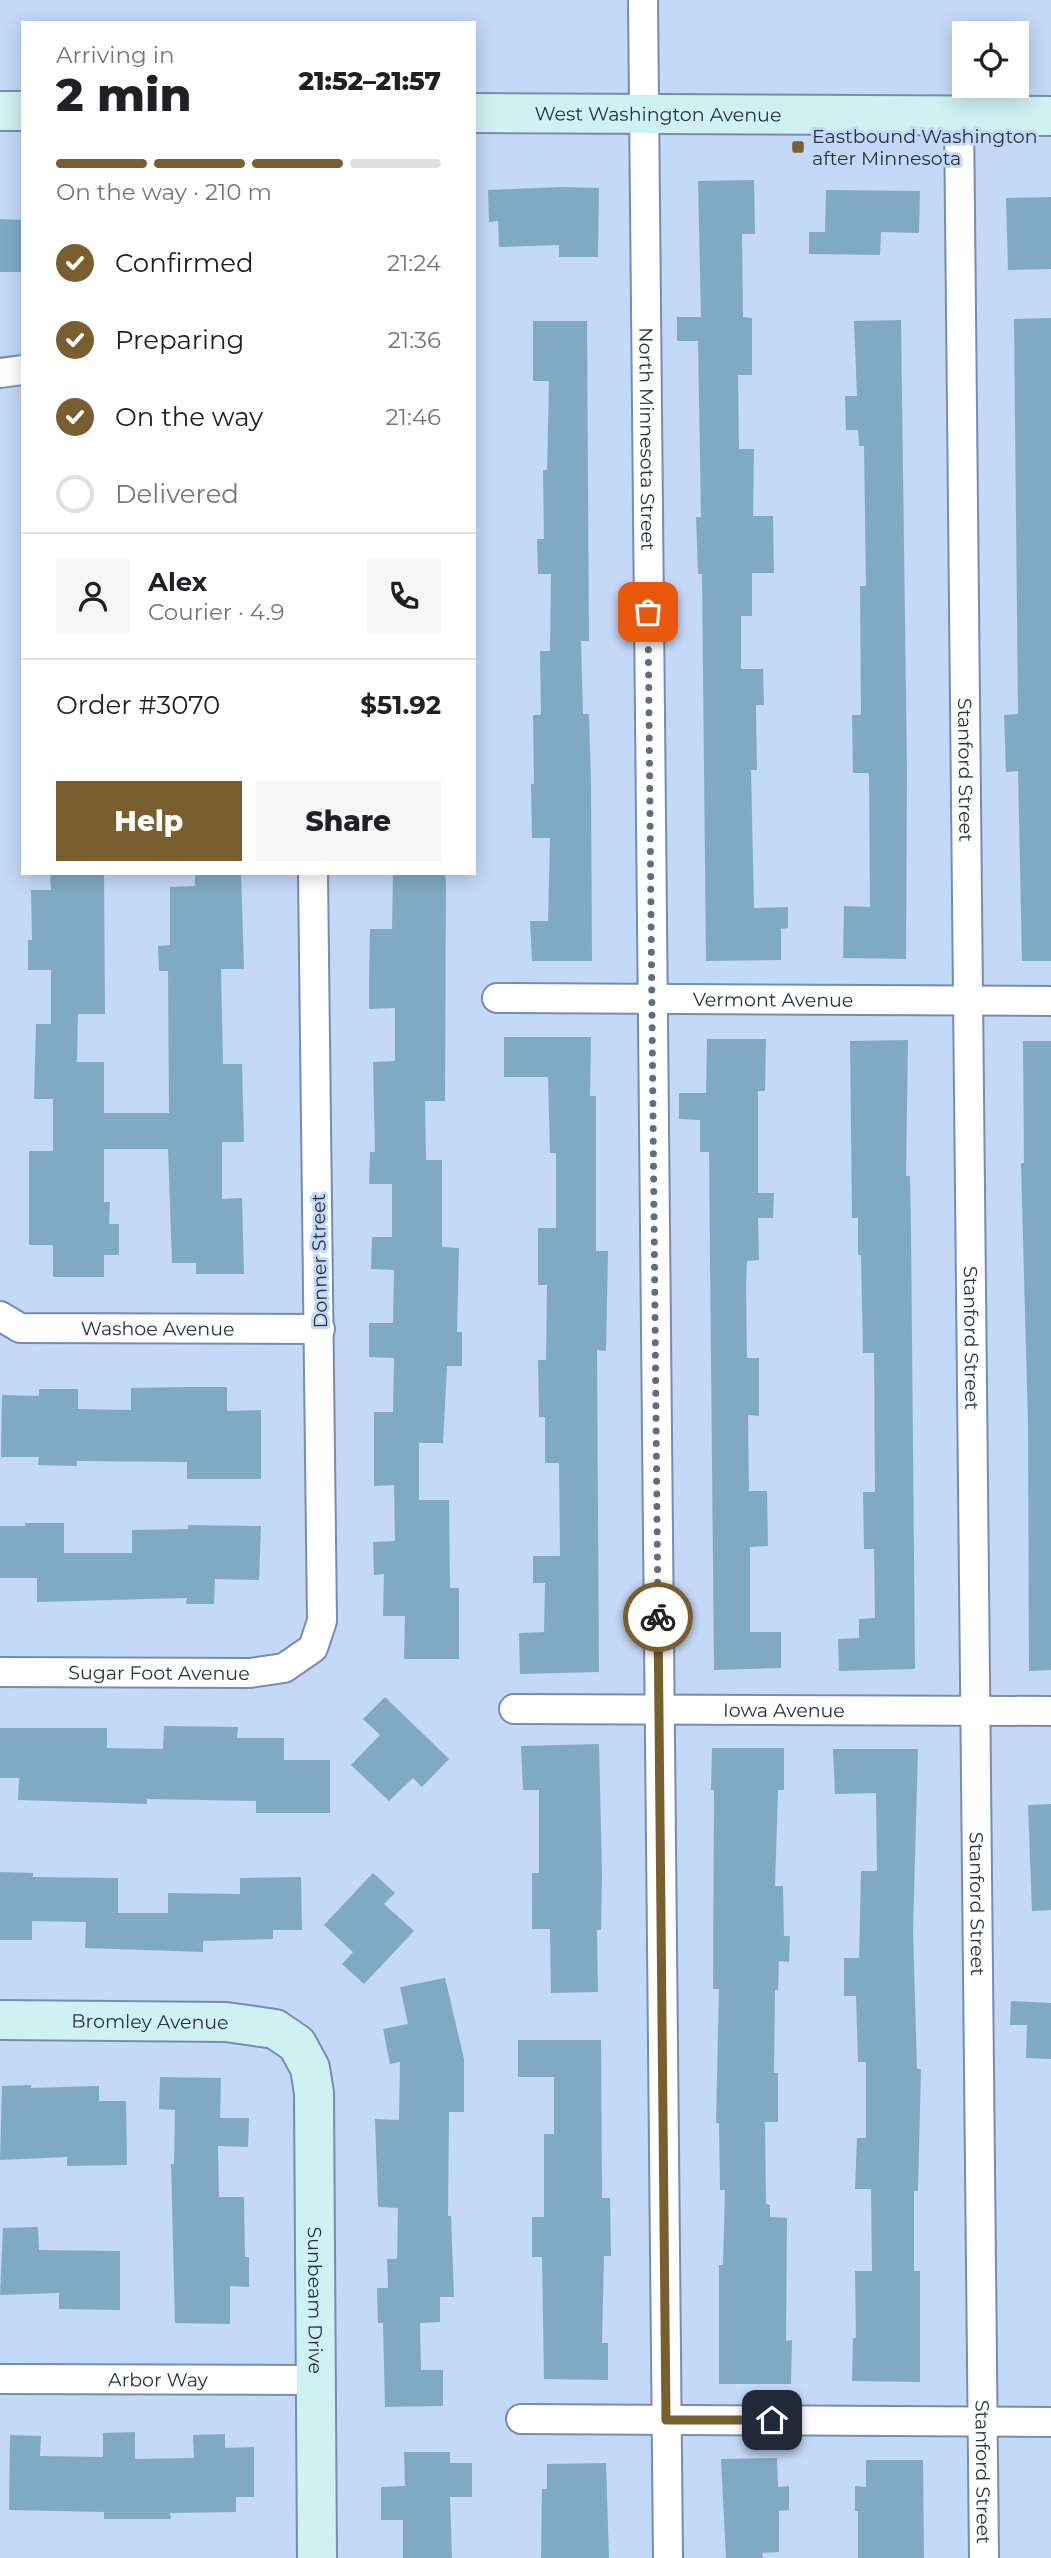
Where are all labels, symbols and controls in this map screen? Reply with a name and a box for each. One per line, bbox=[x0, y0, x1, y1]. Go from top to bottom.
map controls bbox=[952, 21, 1029, 98]
button: locate bbox=[952, 21, 1029, 98]
text: Arriving in bbox=[56, 41, 175, 69]
text: 21:52–21:57 bbox=[298, 65, 441, 97]
text: 2 min bbox=[56, 66, 191, 123]
street label: West Washington Avenue bbox=[534, 102, 781, 127]
place label: Eastbound Washington after Minnesota bbox=[812, 125, 1038, 170]
marker: Eastbound Washington after Minnesota bbox=[790, 139, 806, 155]
text: On the way · 210 m bbox=[56, 178, 272, 206]
icon: check bbox=[56, 244, 94, 282]
text: Confirmed bbox=[115, 247, 254, 279]
text: 21:24 bbox=[387, 249, 441, 277]
icon: check bbox=[56, 321, 94, 359]
text: Preparing bbox=[115, 324, 244, 356]
text: 21:36 bbox=[388, 326, 441, 354]
street label: North Minnesota Street bbox=[634, 327, 659, 551]
icon: check bbox=[56, 398, 94, 436]
text: On the way bbox=[115, 401, 263, 433]
text: 21:46 bbox=[386, 403, 441, 431]
text: Delivered bbox=[115, 478, 239, 510]
button: person bbox=[56, 559, 130, 633]
button: phone bbox=[367, 559, 441, 633]
text: Alex bbox=[148, 566, 207, 598]
pin bbox=[618, 582, 678, 642]
icon: bag bbox=[629, 593, 667, 631]
text: Courier · 4.9 bbox=[148, 598, 284, 626]
text: Order #3070 bbox=[56, 689, 220, 721]
text: $51.92 bbox=[360, 689, 441, 721]
street label: Stanford Street bbox=[953, 698, 977, 842]
button: Help bbox=[56, 781, 242, 861]
button: Share bbox=[256, 781, 441, 861]
street label: Vermont Avenue bbox=[693, 988, 853, 1012]
street label: Donner Street bbox=[307, 1193, 332, 1329]
street label: Stanford Street bbox=[959, 1266, 983, 1410]
street label: Washoe Avenue bbox=[81, 1317, 235, 1341]
courier bbox=[623, 1582, 693, 1652]
icon: bike bbox=[639, 1598, 677, 1636]
street label: Sugar Foot Avenue bbox=[68, 1661, 250, 1685]
street label: Iowa Avenue bbox=[723, 1699, 845, 1722]
street label: Stanford Street bbox=[965, 1832, 989, 1976]
street label: Bromley Avenue bbox=[71, 2010, 229, 2034]
street label: Sunbeam Drive bbox=[303, 2226, 327, 2374]
street label: Arbor Way bbox=[108, 2368, 209, 2392]
pin bbox=[742, 2390, 802, 2450]
street label: Stanford Street bbox=[970, 2400, 995, 2544]
icon: home bbox=[753, 2401, 791, 2439]

